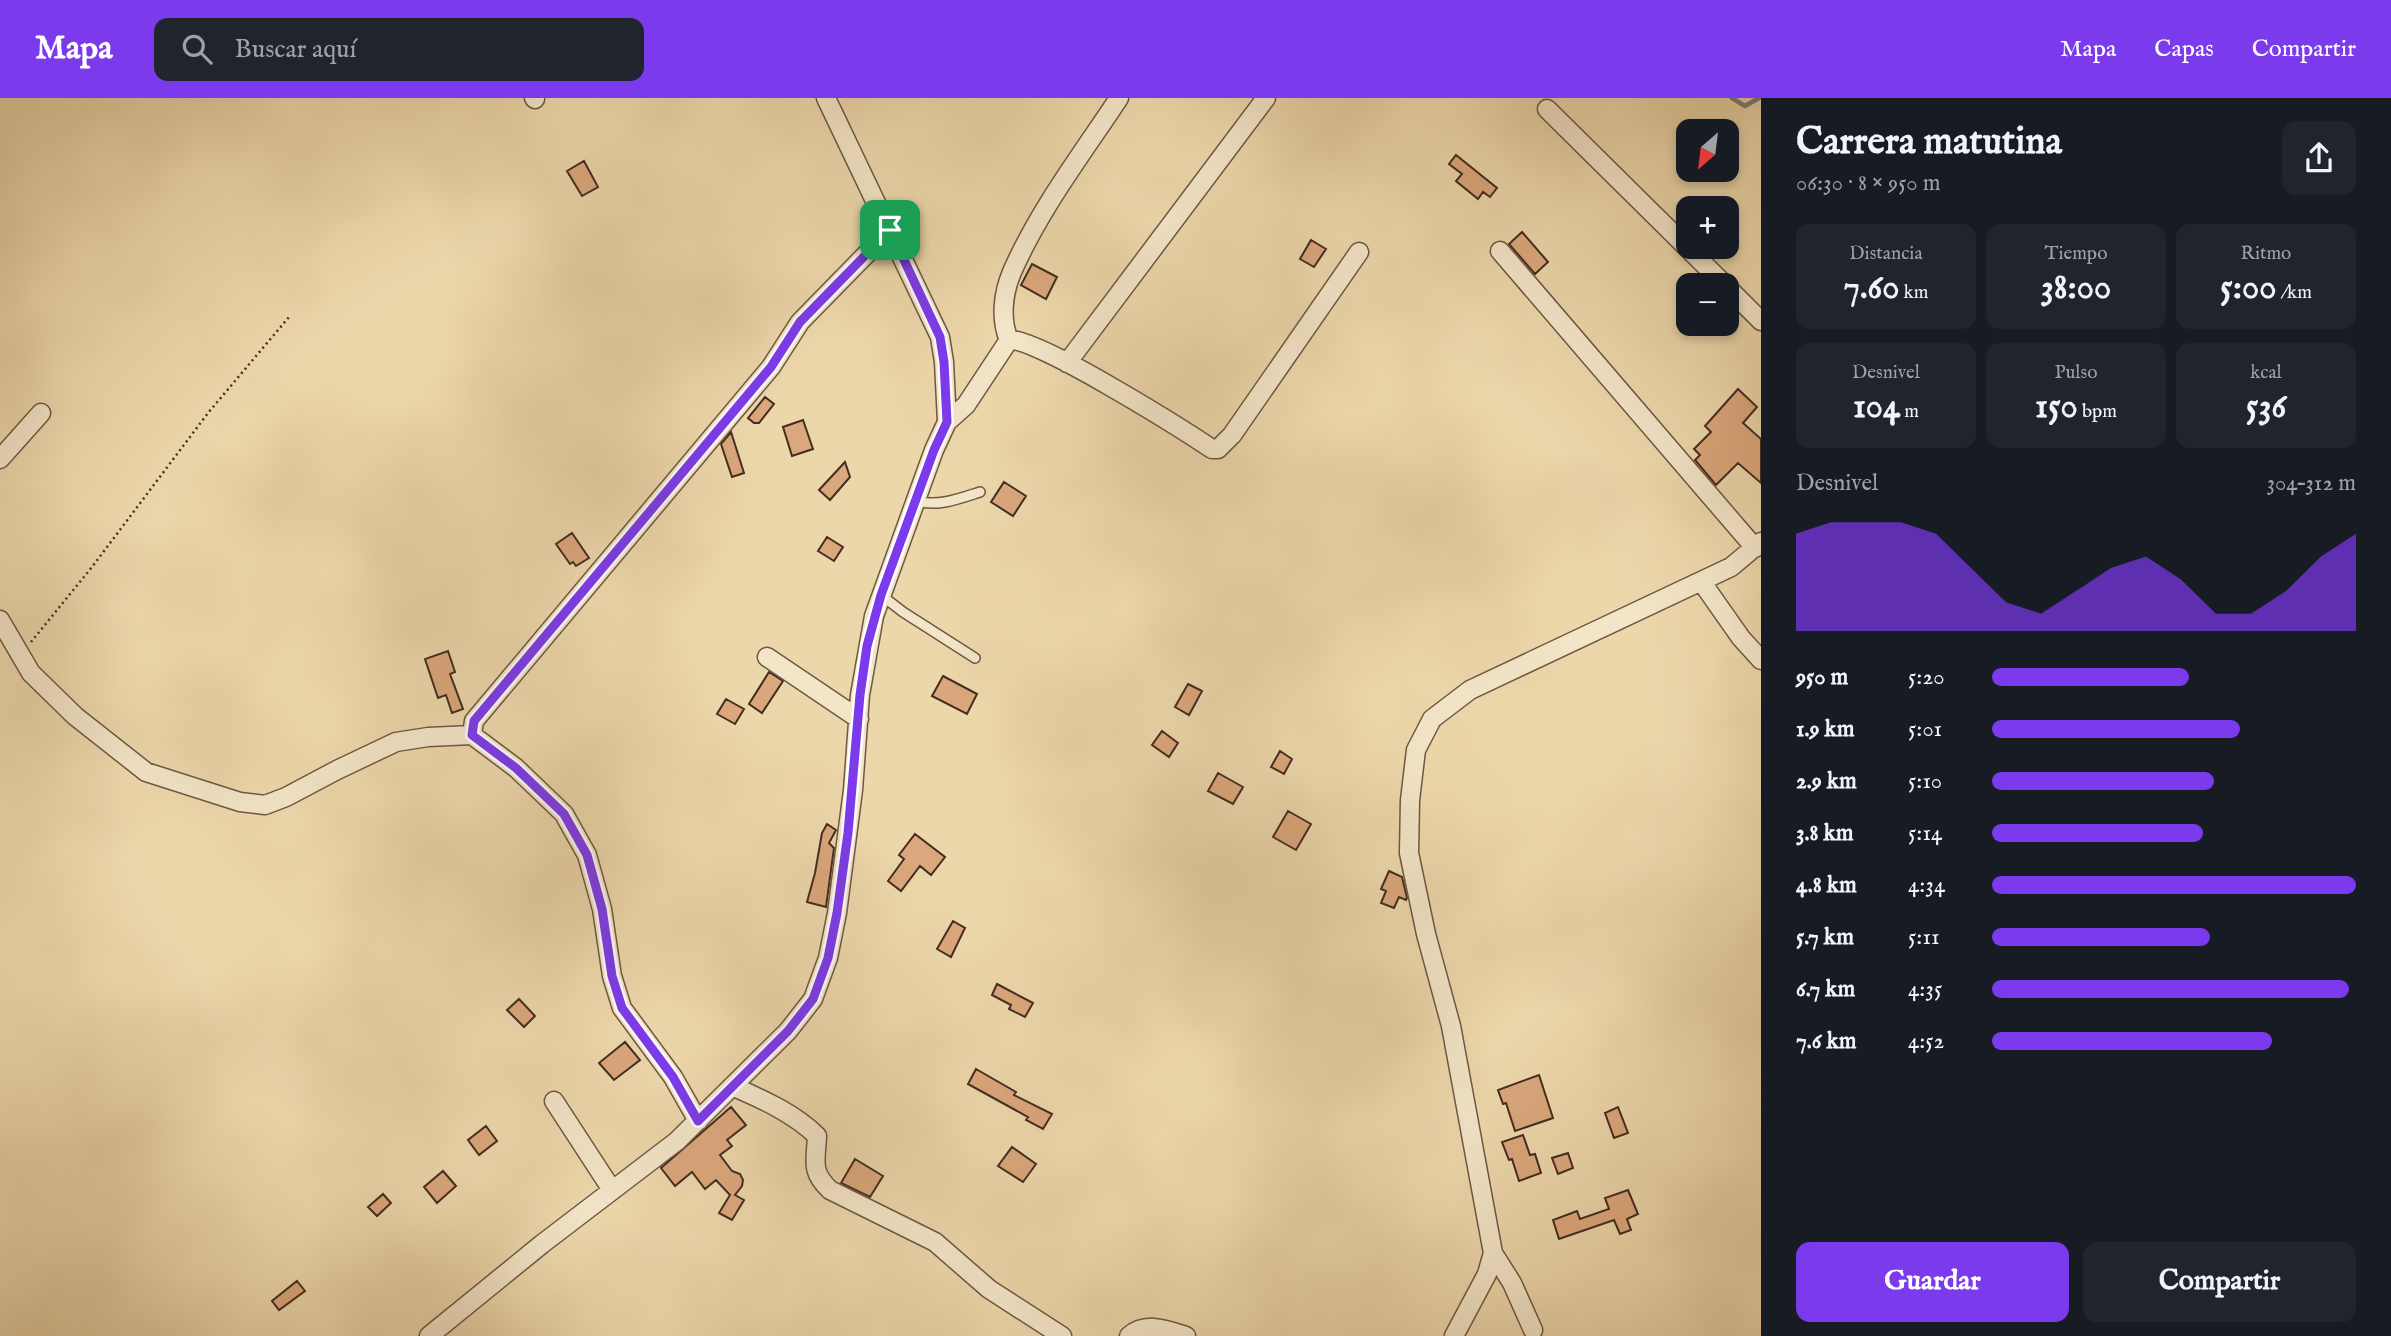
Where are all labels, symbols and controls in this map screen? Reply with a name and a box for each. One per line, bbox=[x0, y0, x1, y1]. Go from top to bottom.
search box bbox=[154, 18, 644, 81]
text: Mapa bbox=[35, 28, 112, 70]
icon: search bbox=[178, 30, 216, 68]
text: Buscar aquí bbox=[234, 33, 356, 66]
text: Mapa bbox=[2060, 34, 2116, 65]
text: Capas bbox=[2154, 34, 2214, 65]
text: Compartir bbox=[2252, 34, 2356, 65]
north arrow bbox=[1676, 119, 1740, 182]
map controls bbox=[1676, 119, 1739, 336]
text: Carrera matutina bbox=[1796, 119, 2062, 167]
button: share bbox=[2282, 121, 2356, 195]
text: 06:30 · 8 × 950 m bbox=[1796, 169, 1940, 198]
button: + bbox=[1676, 196, 1739, 259]
pin bbox=[860, 200, 920, 260]
icon: arrive bbox=[871, 211, 909, 249]
text: Distancia bbox=[1849, 242, 1923, 266]
text: Tiempo bbox=[2045, 242, 2107, 266]
text: Ritmo bbox=[2241, 242, 2291, 266]
text: 7.60 bbox=[1844, 266, 1899, 311]
text: 38:00 bbox=[2041, 266, 2111, 311]
text: 5:00 bbox=[2220, 266, 2276, 311]
button: − bbox=[1676, 273, 1739, 336]
text: km bbox=[1899, 281, 1928, 305]
text: /km bbox=[2276, 281, 2312, 305]
text: Desnivel bbox=[1852, 361, 1920, 385]
text: Pulso bbox=[2055, 361, 2097, 385]
text: kcal bbox=[2250, 361, 2282, 385]
text: 104 bbox=[1853, 385, 1900, 430]
text: 150 bbox=[2035, 385, 2078, 430]
text: 536 bbox=[2246, 385, 2286, 430]
text: m bbox=[1900, 400, 1919, 424]
text: bpm bbox=[2078, 400, 2117, 424]
text: Desnivel bbox=[1796, 469, 1878, 498]
text: 304–312 m bbox=[2266, 469, 2356, 498]
text: 950 m bbox=[1796, 663, 1848, 692]
text: 5:20 bbox=[1908, 663, 1945, 692]
text: 1.9 km bbox=[1796, 715, 1855, 744]
text: 5:01 bbox=[1908, 715, 1942, 744]
text: 2.9 km bbox=[1796, 767, 1857, 796]
text: 5:10 bbox=[1908, 767, 1942, 796]
text: 3.8 km bbox=[1796, 819, 1854, 848]
text: 5:14 bbox=[1908, 819, 1942, 848]
text: 4.8 km bbox=[1796, 871, 1857, 900]
text: 4:34 bbox=[1908, 871, 1945, 900]
text: 5.7 km bbox=[1796, 923, 1854, 952]
text: 5:11 bbox=[1908, 923, 1940, 952]
text: 6.7 km bbox=[1796, 975, 1855, 1004]
text: 4:35 bbox=[1908, 975, 1942, 1004]
text: 7.6 km bbox=[1796, 1027, 1857, 1056]
text: 4:52 bbox=[1908, 1027, 1944, 1056]
button: Guardar bbox=[1796, 1242, 2069, 1322]
button: Compartir bbox=[2083, 1242, 2356, 1322]

